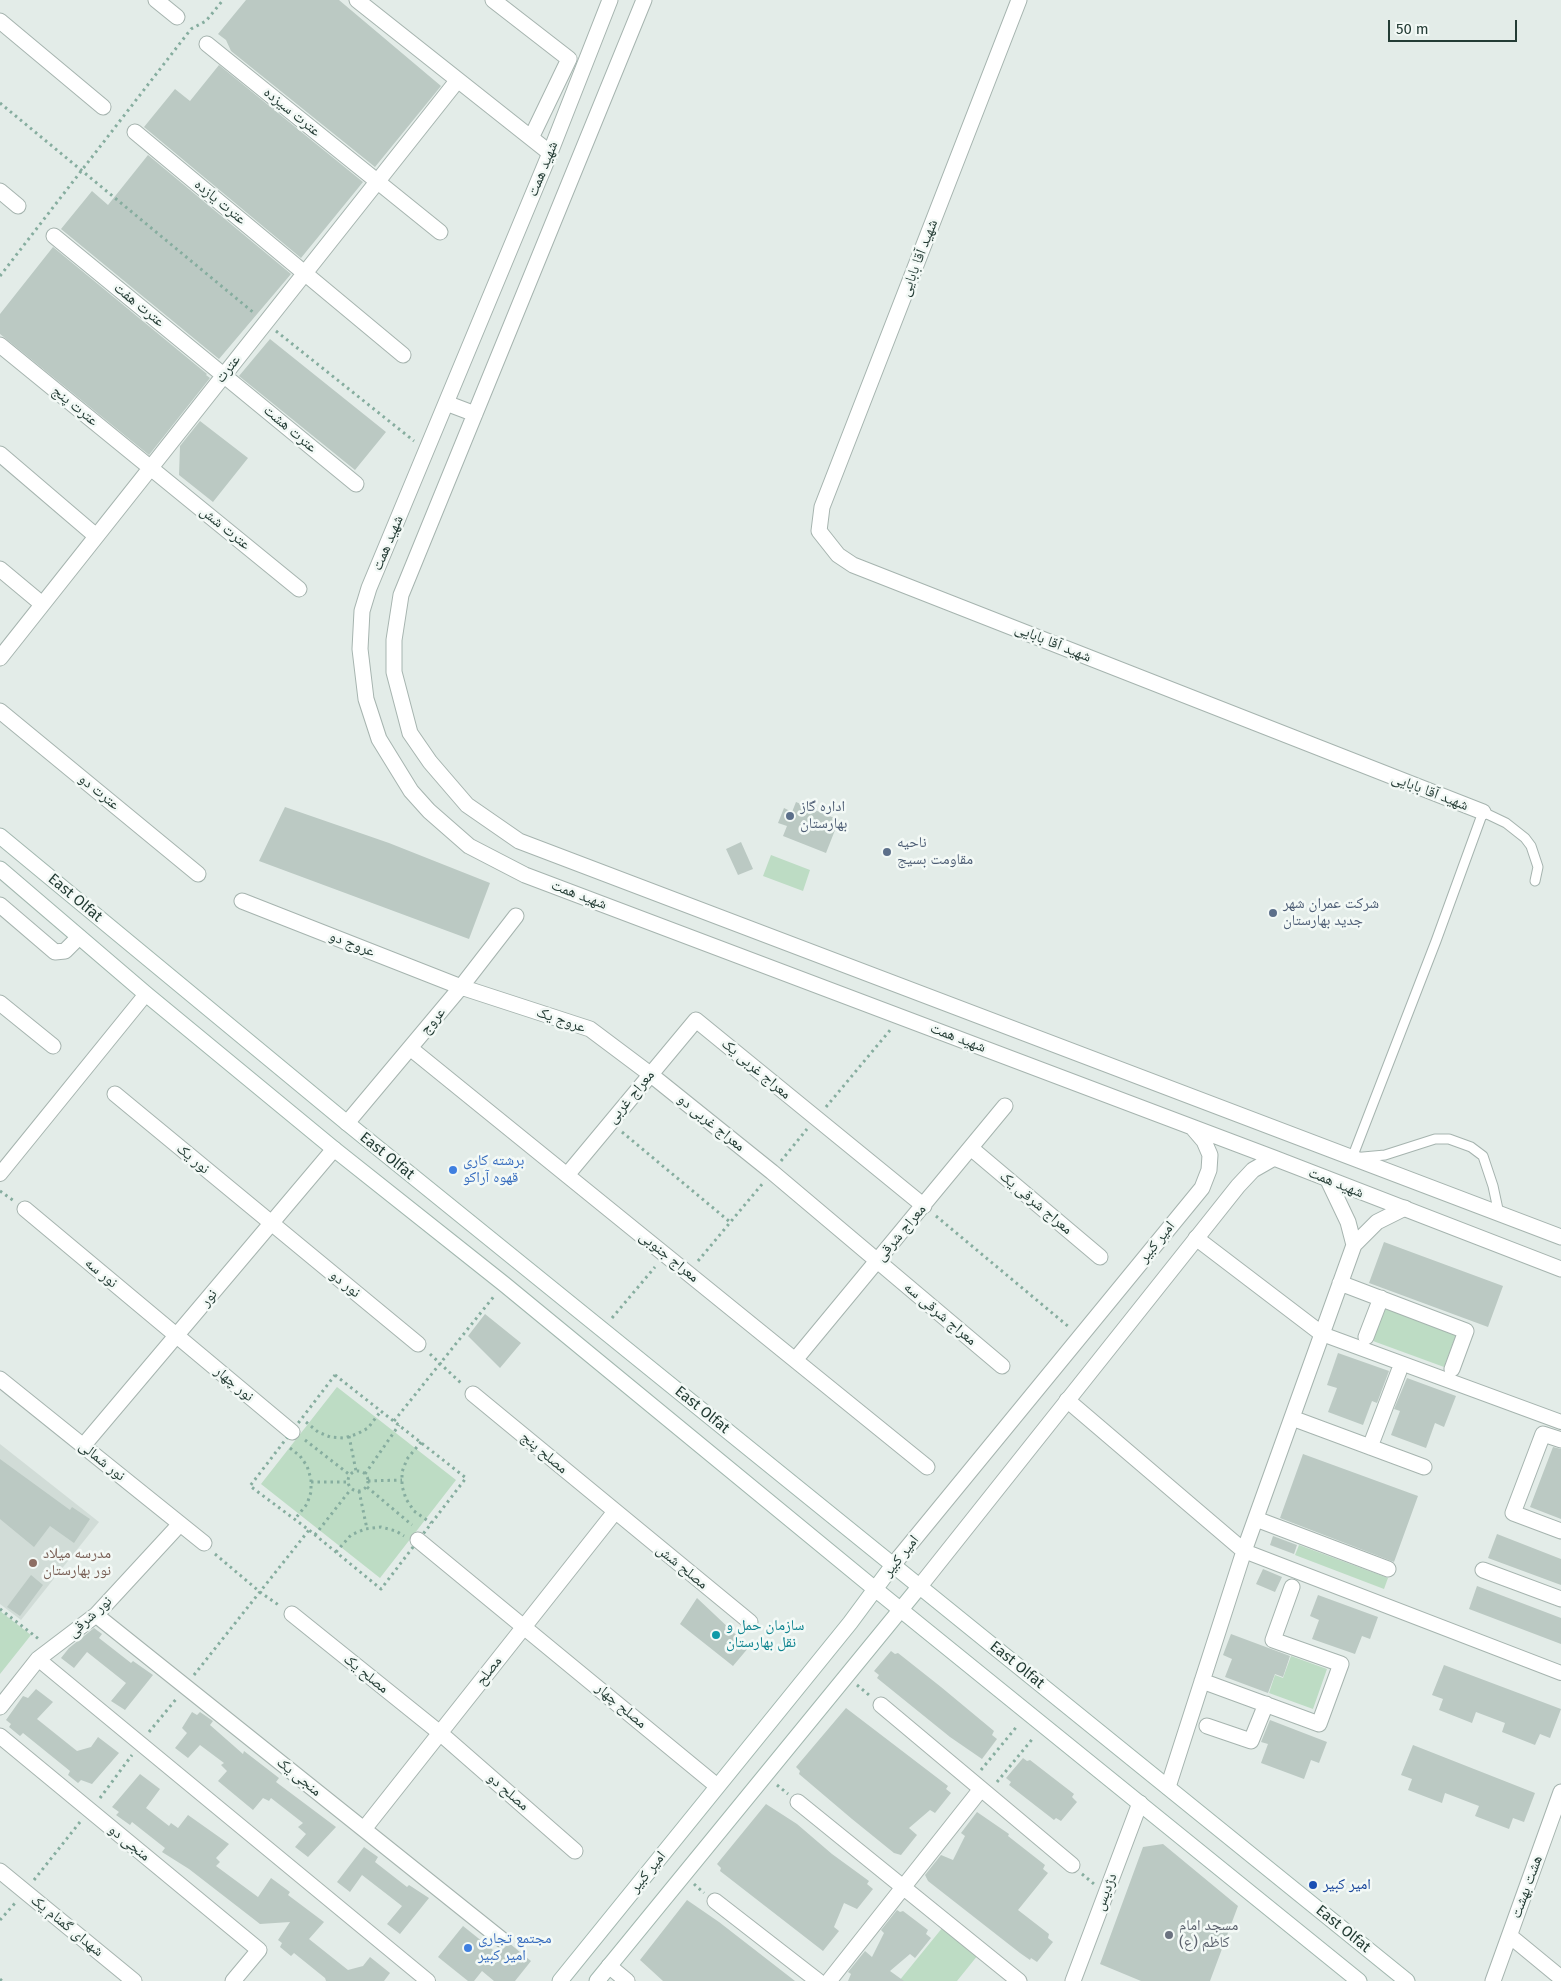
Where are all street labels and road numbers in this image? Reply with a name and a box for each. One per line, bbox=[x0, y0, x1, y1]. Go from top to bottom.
street label: عترت سیزده bbox=[260, 84, 324, 140]
street label: شهید همت bbox=[524, 139, 562, 199]
street label: عترت یازده bbox=[190, 176, 250, 228]
street label: شهید آقا بابایی bbox=[896, 217, 942, 299]
street label: عترت هفت bbox=[110, 279, 168, 331]
street label: عترت bbox=[211, 351, 245, 387]
street label: عترت پنج bbox=[48, 382, 102, 430]
street label: عترت هشت bbox=[260, 401, 320, 457]
street label: عترت شش bbox=[196, 502, 254, 554]
street label: شهید همت bbox=[368, 513, 408, 573]
street label: شهید آقا بابایی bbox=[1012, 619, 1094, 667]
street label: شهید آقا بابایی bbox=[1389, 769, 1471, 815]
street label: عترت دو bbox=[75, 770, 123, 814]
street label: East Olfat bbox=[44, 870, 106, 926]
street label: شهید همت bbox=[549, 876, 609, 914]
street label: عروج دو bbox=[327, 927, 377, 961]
street label: عروج یک bbox=[534, 1003, 588, 1037]
street label: عروج bbox=[416, 1004, 450, 1038]
street label: شهید همت bbox=[928, 1019, 988, 1057]
street label: معراج غربی یک bbox=[718, 1035, 794, 1103]
street label: معراج غربی bbox=[603, 1067, 659, 1127]
street label: معراج غربی دو bbox=[674, 1090, 748, 1156]
street label: East Olfat bbox=[356, 1128, 418, 1184]
street label: نور یک bbox=[173, 1140, 213, 1178]
street label: شهید همت bbox=[1306, 1164, 1366, 1202]
street label: معراج شرقی یک bbox=[996, 1167, 1076, 1239]
street label: معراج شرقی bbox=[872, 1201, 930, 1265]
street label: امیر کبیر bbox=[1135, 1218, 1179, 1266]
street label: معراج جنوبی bbox=[636, 1227, 702, 1287]
street label: نور سه bbox=[81, 1254, 121, 1292]
street label: نور دو bbox=[326, 1266, 364, 1302]
street label: معراج شرقی سه bbox=[900, 1278, 980, 1350]
street label: نور bbox=[197, 1286, 221, 1310]
street label: نور چهار bbox=[211, 1362, 257, 1406]
street label: East Olfat bbox=[671, 1382, 733, 1438]
street label: مصلح پنج bbox=[517, 1428, 571, 1478]
street label: نور شمالی bbox=[75, 1437, 129, 1485]
street label: امیر کبیر bbox=[879, 1532, 923, 1580]
street label: مصلح شش bbox=[653, 1541, 711, 1593]
street label: نور شرقی bbox=[64, 1592, 116, 1642]
street label: East Olfat bbox=[986, 1637, 1048, 1693]
street label: مصلح یک bbox=[340, 1650, 392, 1698]
street label: مصلح bbox=[472, 1653, 506, 1689]
street label: مصلح چهار bbox=[592, 1680, 650, 1732]
street label: منجی یک bbox=[273, 1754, 325, 1800]
street label: مصلح دو bbox=[483, 1769, 533, 1815]
street label: منجی دو bbox=[104, 1821, 154, 1865]
street label: امیر کبیر bbox=[626, 1848, 670, 1896]
street label: هشت بهشت bbox=[1507, 1853, 1547, 1921]
street label: دژدیس bbox=[1091, 1871, 1121, 1913]
street label: شهدای گمنام یک bbox=[27, 1891, 107, 1961]
street label: East Olfat bbox=[1312, 1901, 1374, 1957]

